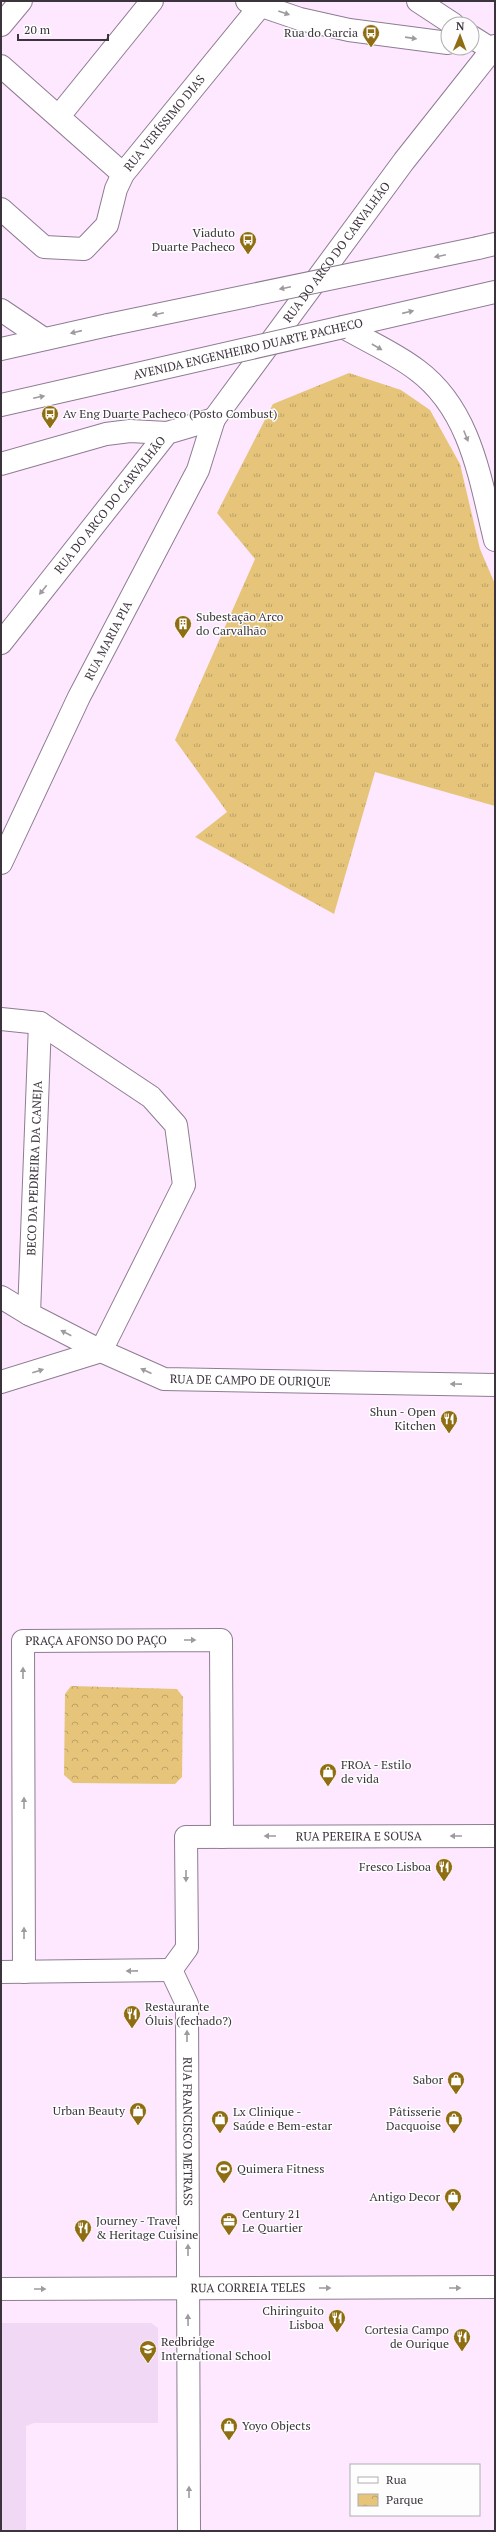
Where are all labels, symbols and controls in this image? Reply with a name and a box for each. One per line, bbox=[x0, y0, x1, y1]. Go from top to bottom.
one-way arrow bbox=[278, 11, 290, 17]
scale bar bbox=[18, 16, 108, 42]
north arrow bbox=[440, 16, 480, 56]
text: N bbox=[456, 19, 465, 33]
text: 20 m bbox=[24, 22, 51, 37]
bus stop icon: Rua do Garcia bbox=[361, 23, 381, 48]
place label: Rua do Garcia bbox=[284, 25, 358, 40]
one-way arrow bbox=[405, 35, 417, 41]
street label: RUA VERÍSSIMO DIAS bbox=[120, 72, 208, 174]
street label: RUA DO ARCO DO CARVALHÃO bbox=[280, 179, 393, 325]
place label: Viaduto Duarte Pacheco bbox=[152, 225, 235, 254]
bus stop icon: Viaduto Duarte Pacheco bbox=[238, 230, 258, 255]
one-way arrow bbox=[434, 253, 446, 259]
one-way arrow bbox=[279, 285, 291, 291]
one-way arrow bbox=[402, 309, 414, 315]
one-way arrow bbox=[152, 312, 164, 318]
street label: AVENIDA ENGENHEIRO DUARTE PACHECO bbox=[131, 315, 364, 382]
one-way arrow bbox=[70, 329, 82, 335]
one-way arrow bbox=[371, 343, 383, 350]
one-way arrow bbox=[33, 394, 45, 400]
bus stop icon: Av Eng Duarte Pacheco (Posto Combust) bbox=[40, 404, 60, 429]
place label: Av Eng Duarte Pacheco (Posto Combust) bbox=[63, 406, 277, 421]
one-way arrow bbox=[464, 430, 470, 442]
street label: RUA DO ARCO DO CARVALHÃO bbox=[51, 433, 169, 576]
one-way arrow bbox=[39, 584, 48, 595]
street label: RUA MARIA PIA bbox=[81, 597, 135, 683]
place label: Subestação Arco do Carvalhão bbox=[196, 609, 284, 638]
building icon: Subestação Arco do Carvalhão bbox=[173, 614, 193, 639]
street label: BECO DA PEDREIRA DA CANEJA bbox=[23, 1080, 45, 1256]
one-way arrow bbox=[60, 1330, 72, 1336]
one-way arrow bbox=[33, 1368, 45, 1374]
one-way arrow bbox=[140, 1368, 151, 1374]
street label: RUA DE CAMPO DE OURIQUE bbox=[170, 1371, 331, 1389]
one-way arrow bbox=[449, 1381, 462, 1387]
place label: Shun - Open Kitchen bbox=[370, 1404, 436, 1433]
restaurant icon: Shun - Open Kitchen bbox=[439, 1409, 459, 1434]
street label: PRAÇA AFONSO DO PAÇO bbox=[25, 1632, 167, 1648]
one-way arrow bbox=[184, 1637, 197, 1643]
one-way arrow bbox=[20, 1666, 26, 1679]
place label: FROA - Estilo de vida bbox=[341, 1757, 412, 1786]
shop icon: FROA - Estilo de vida bbox=[318, 1762, 338, 1787]
one-way arrow bbox=[20, 1797, 27, 1809]
street label: RUA PEREIRA E SOUSA bbox=[296, 1828, 423, 1844]
one-way arrow bbox=[263, 1833, 276, 1839]
one-way arrow bbox=[449, 1833, 462, 1839]
restaurant icon: Fresco Lisboa bbox=[434, 1857, 454, 1882]
place label: Fresco Lisboa bbox=[359, 1859, 431, 1874]
one-way arrow bbox=[183, 1870, 189, 1883]
one-way arrow bbox=[21, 1926, 27, 1939]
one-way arrow bbox=[125, 1968, 138, 1974]
place label: Restaurante Óluis (fechado?) bbox=[145, 1999, 232, 2028]
restaurant icon: Restaurante Óluis (fechado?) bbox=[122, 2004, 142, 2029]
one-way arrow bbox=[184, 2029, 190, 2042]
street label: RUA FRANCISCO METRASS bbox=[180, 2057, 196, 2206]
shop icon: Sabor bbox=[446, 2070, 466, 2095]
place label: Sabor bbox=[413, 2072, 443, 2087]
shop icon: Urban Beauty bbox=[128, 2101, 148, 2126]
place label: Urban Beauty bbox=[53, 2103, 126, 2118]
place label: Lx Clinique - Saúde e Bem-estar bbox=[233, 2104, 333, 2133]
place label: Pâtisserie Dacquoise bbox=[386, 2104, 441, 2133]
shop icon: Lx Clinique - Saúde e Bem-estar bbox=[210, 2109, 230, 2134]
shop icon: Pâtisserie Dacquoise bbox=[444, 2109, 464, 2134]
sports icon: Quimera Fitness bbox=[214, 2159, 234, 2184]
place label: Quimera Fitness bbox=[237, 2161, 325, 2176]
shop icon: Antigo Decor bbox=[443, 2187, 463, 2212]
place label: Antigo Decor bbox=[370, 2189, 440, 2204]
place label: Century 21 Le Quartier bbox=[242, 2206, 303, 2235]
office icon: Century 21 Le Quartier bbox=[219, 2211, 239, 2236]
place label: Journey - Travel & Heritage Cuisine bbox=[96, 2213, 198, 2242]
restaurant icon: Journey - Travel & Heritage Cuisine bbox=[73, 2218, 93, 2243]
one-way arrow bbox=[185, 2243, 191, 2256]
street label: RUA CORREIA TELES bbox=[191, 2280, 305, 2295]
one-way arrow bbox=[319, 2285, 332, 2291]
one-way arrow bbox=[449, 2285, 462, 2291]
one-way arrow bbox=[34, 2286, 47, 2292]
place label: Chiringuito Lisboa bbox=[262, 2303, 324, 2332]
restaurant icon: Chiringuito Lisboa bbox=[327, 2308, 347, 2333]
one-way arrow bbox=[185, 2314, 192, 2326]
place label: Cortesia Campo de Ourique bbox=[364, 2322, 449, 2351]
restaurant icon: Cortesia Campo de Ourique bbox=[452, 2327, 472, 2352]
place label: Redbridge International School bbox=[161, 2334, 271, 2363]
school or university icon: Redbridge International School bbox=[138, 2339, 158, 2364]
shop icon: Yoyo Objects bbox=[219, 2416, 239, 2441]
place label: Yoyo Objects bbox=[242, 2418, 311, 2433]
legend bbox=[350, 2464, 480, 2516]
text: Rua bbox=[386, 2472, 407, 2487]
one-way arrow bbox=[186, 2485, 192, 2498]
text: Parque bbox=[386, 2492, 423, 2507]

